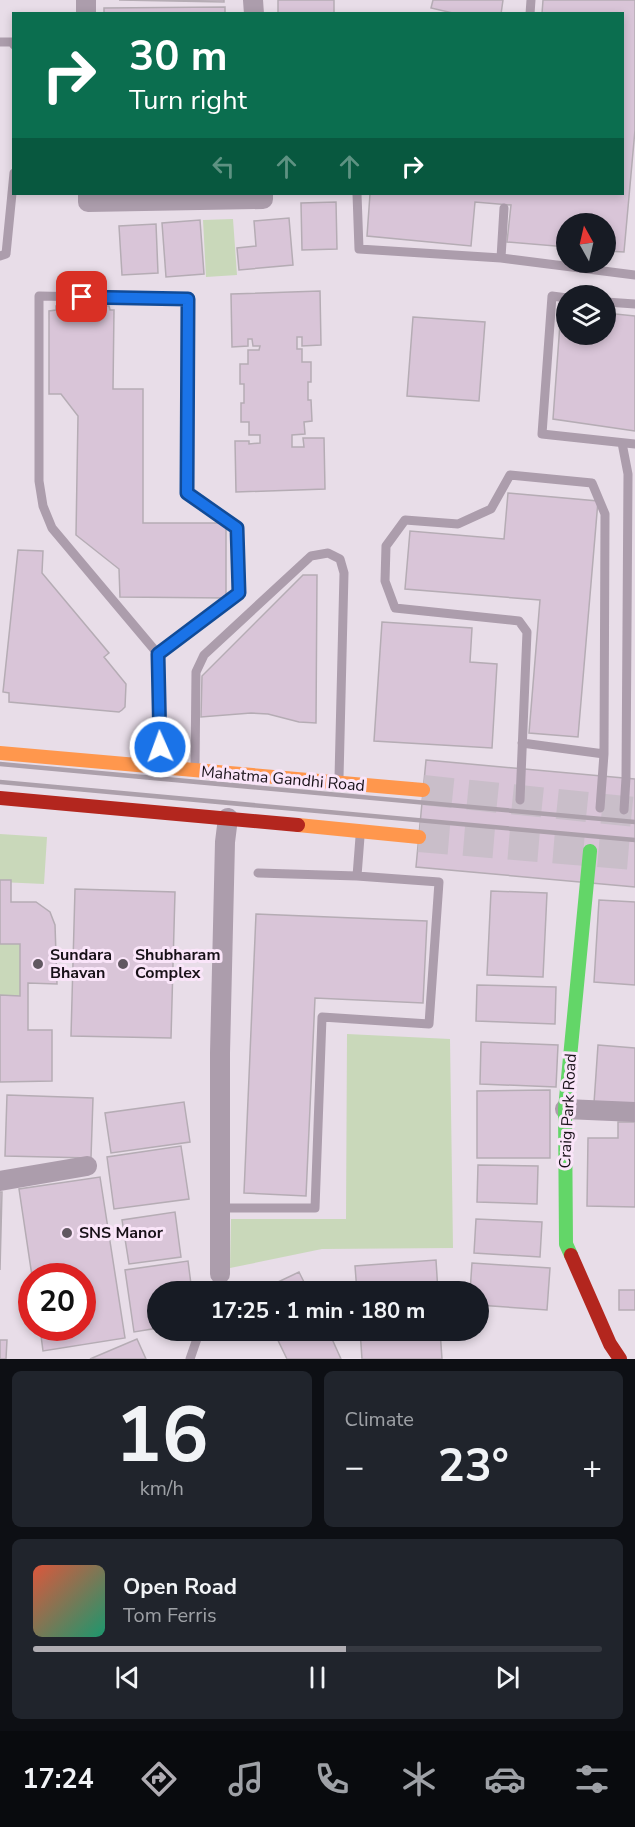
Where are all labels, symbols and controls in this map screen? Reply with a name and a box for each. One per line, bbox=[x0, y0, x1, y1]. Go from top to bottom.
text: 30 m bbox=[129, 28, 228, 85]
icon: right bbox=[30, 36, 108, 114]
text: Turn right bbox=[129, 82, 247, 119]
icon: left bbox=[207, 150, 240, 183]
icon: ahead bbox=[270, 150, 303, 183]
icon: ahead bbox=[333, 150, 366, 183]
icon: right bbox=[396, 150, 429, 183]
north arrow bbox=[556, 213, 616, 273]
map controls bbox=[556, 213, 616, 345]
pin bbox=[56, 271, 107, 322]
icon: arrive bbox=[65, 280, 98, 313]
button: layers bbox=[556, 285, 616, 345]
position arrow bbox=[128, 715, 192, 779]
street label: Mahatma Gandhi Road bbox=[200, 761, 366, 797]
place label: Sundara Bhavan bbox=[50, 944, 112, 984]
place label: Shubharam Complex bbox=[135, 944, 220, 984]
marker: Sundara Bhavan bbox=[31, 957, 45, 971]
marker: Shubharam Complex bbox=[116, 957, 130, 971]
street label: Craig Park Road bbox=[554, 1053, 582, 1169]
place label: SNS Manor bbox=[79, 1222, 164, 1244]
marker: SNS Manor bbox=[60, 1226, 74, 1240]
speed limit sign: 20 bbox=[18, 1263, 96, 1341]
text: 17:25 · 1 min · 180 m bbox=[211, 1296, 425, 1326]
text: 16 bbox=[115, 1382, 209, 1489]
text: Climate bbox=[345, 1406, 414, 1433]
text: 23° bbox=[438, 1436, 509, 1497]
text: − bbox=[345, 1445, 364, 1490]
text: + bbox=[582, 1445, 602, 1490]
text: km/h bbox=[140, 1475, 184, 1502]
text: Open Road bbox=[123, 1572, 237, 1602]
text: Tom Ferris bbox=[123, 1602, 217, 1629]
icon: previous bbox=[111, 1661, 144, 1694]
icon: pause bbox=[301, 1661, 334, 1694]
icon: next bbox=[491, 1661, 524, 1694]
icon: directions bbox=[138, 1758, 180, 1800]
icon: music bbox=[225, 1758, 267, 1800]
icon: phone bbox=[311, 1758, 353, 1800]
icon: climate bbox=[398, 1758, 440, 1800]
icon: car bbox=[484, 1758, 526, 1800]
icon: filters bbox=[571, 1758, 613, 1800]
text: 17:24 bbox=[22, 1761, 94, 1798]

